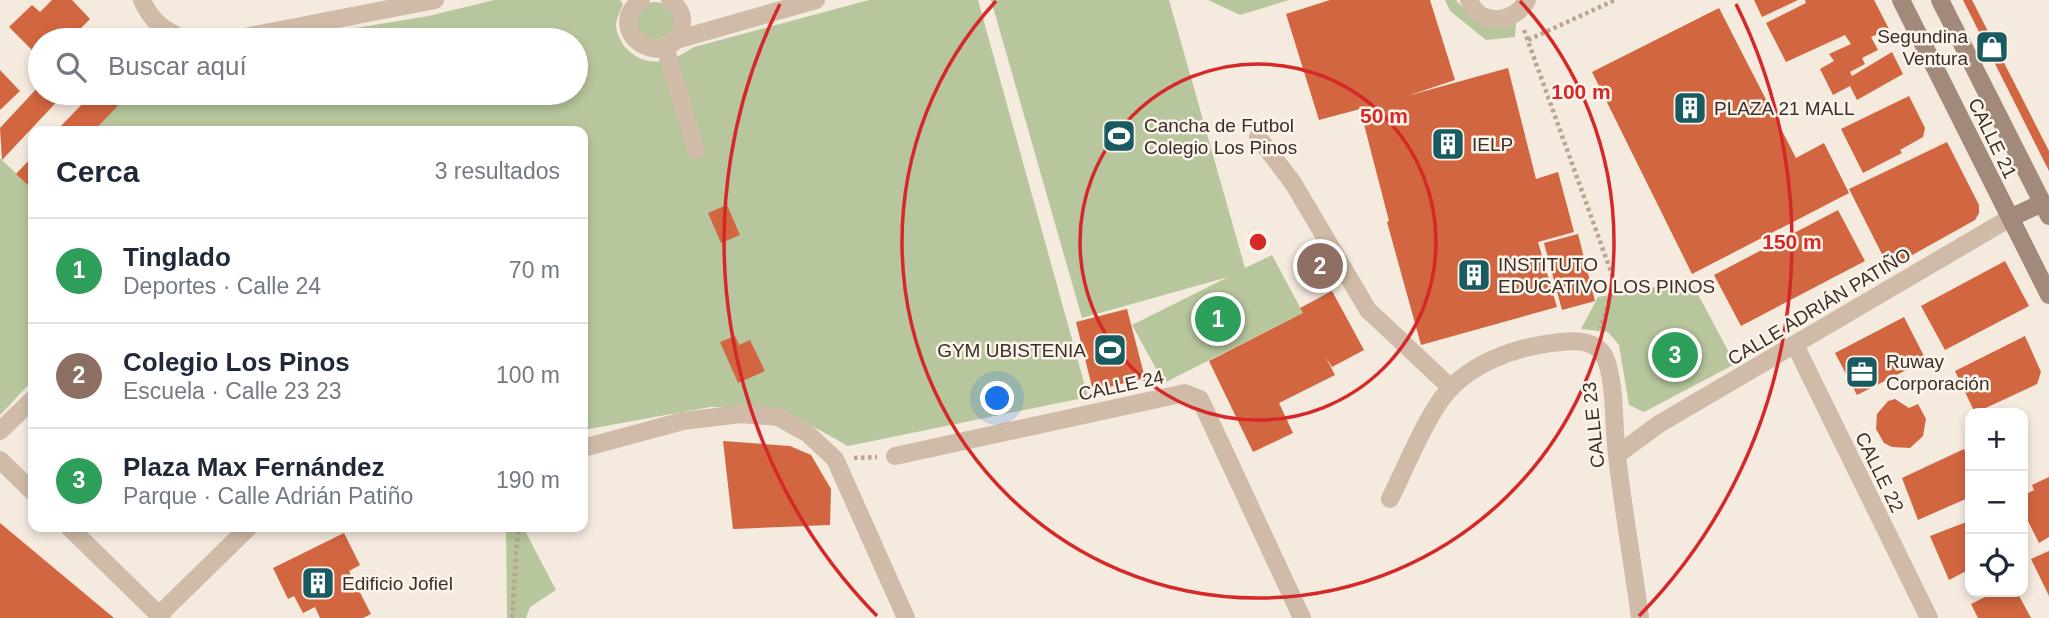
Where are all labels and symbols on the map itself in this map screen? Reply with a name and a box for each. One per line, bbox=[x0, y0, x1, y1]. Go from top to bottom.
place label: Segundina Ventura bbox=[1877, 26, 1968, 69]
shop icon: Segundina Ventura bbox=[1973, 28, 2011, 66]
text: 100 m bbox=[1551, 80, 1611, 103]
building icon: PLAZA 21 MALL bbox=[1671, 89, 1709, 127]
street label: CALLE 21 bbox=[1964, 95, 2021, 182]
place label: PLAZA 21 MALL bbox=[1714, 98, 1854, 119]
text: 50 m bbox=[1360, 104, 1408, 127]
place label: Cancha de Futbol Colegio Los Pinos bbox=[1144, 115, 1297, 158]
sports icon: Cancha de Futbol Colegio Los Pinos bbox=[1100, 117, 1138, 155]
building icon: IELP bbox=[1429, 125, 1467, 163]
place label: IELP bbox=[1472, 134, 1513, 155]
centre of rings bbox=[1246, 230, 1270, 254]
text: 150 m bbox=[1762, 230, 1822, 253]
pin: 2 bbox=[1297, 240, 1343, 292]
street label: CALLE ADRIÁN PATIÑO bbox=[1724, 243, 1914, 369]
place label: INSTITUTO EDUCATIVO LOS PINOS bbox=[1498, 254, 1715, 297]
building icon: INSTITUTO EDUCATIVO LOS PINOS bbox=[1455, 256, 1493, 294]
pin: 1 bbox=[1195, 293, 1241, 345]
pin: 3 bbox=[1652, 329, 1698, 381]
sports icon: GYM UBISTENIA bbox=[1091, 331, 1129, 369]
place label: GYM UBISTENIA bbox=[937, 340, 1086, 361]
place label: Ruway Corporación bbox=[1886, 351, 1990, 394]
office icon: Ruway Corporación bbox=[1843, 353, 1881, 391]
street label: CALLE 24 bbox=[1077, 366, 1166, 405]
your location bbox=[980, 381, 1014, 415]
street label: CALLE 23 bbox=[1579, 381, 1608, 469]
street label: CALLE 22 bbox=[1851, 429, 1908, 516]
building icon: Edificio Jofiel bbox=[299, 564, 337, 602]
place label: Edificio Jofiel bbox=[342, 573, 453, 594]

